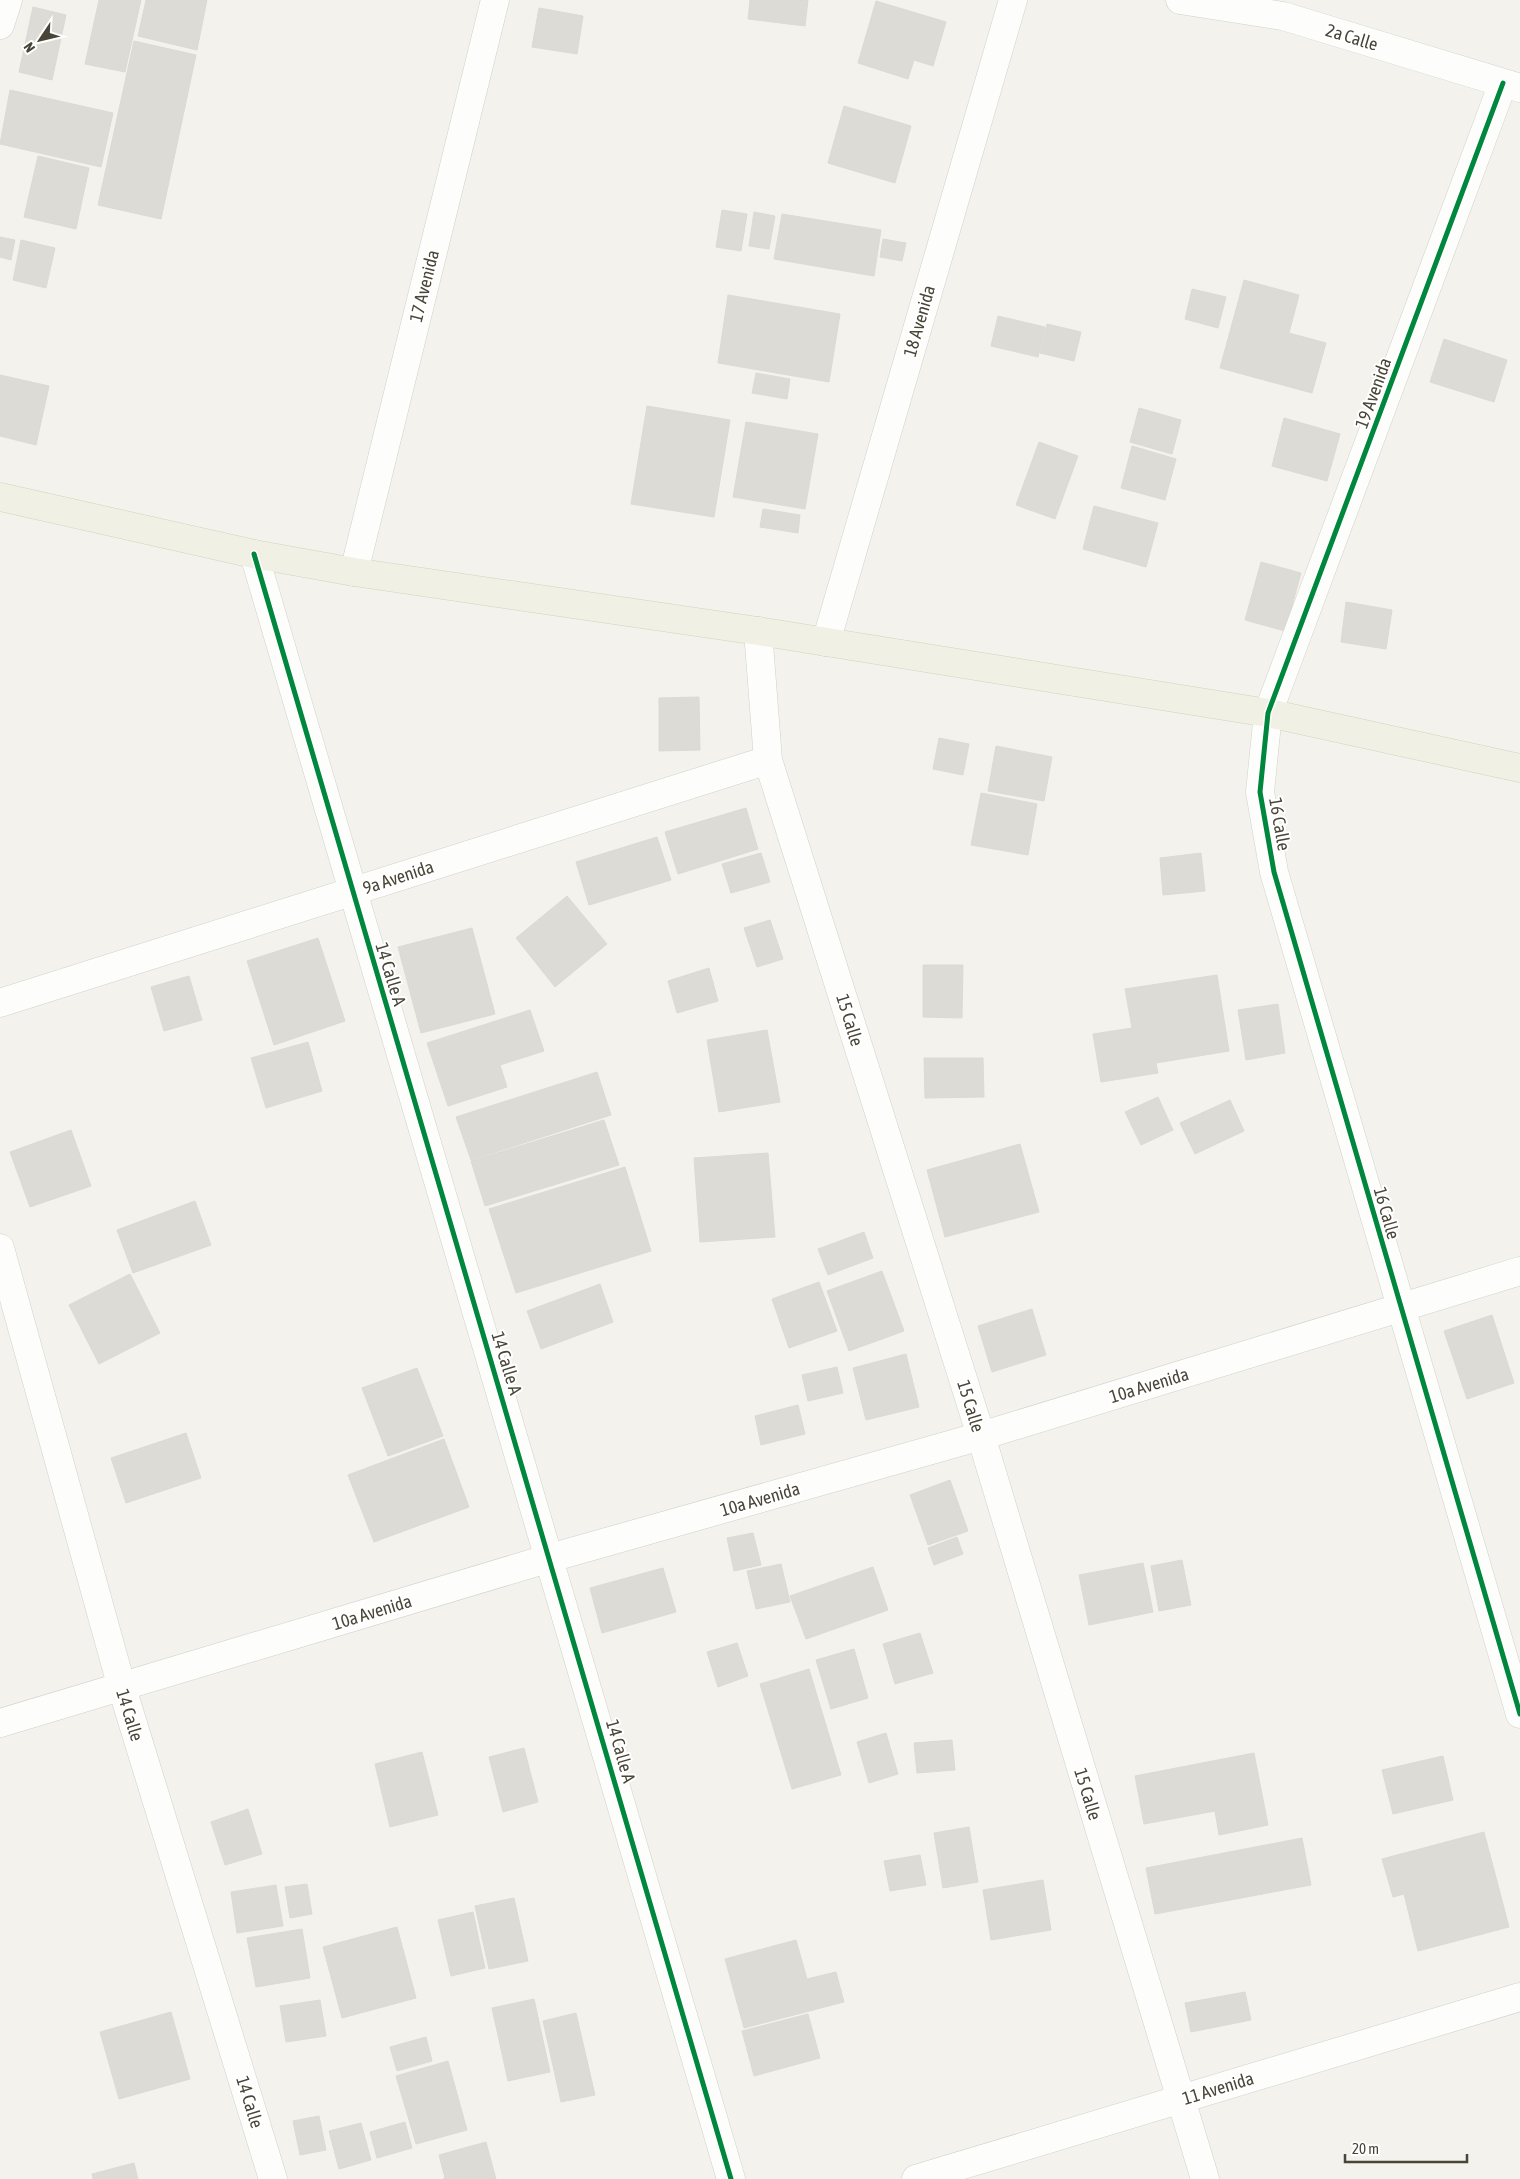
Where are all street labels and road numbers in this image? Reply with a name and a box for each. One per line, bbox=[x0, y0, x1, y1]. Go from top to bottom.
street label: 2a Calle bbox=[1323, 19, 1381, 55]
street label: 17 Avenida bbox=[405, 248, 443, 324]
street label: 18 Avenida bbox=[899, 283, 939, 359]
street label: 19 Avenida bbox=[1351, 355, 1395, 431]
street label: 16 Calle bbox=[1265, 796, 1295, 852]
street label: 9a Avenida bbox=[360, 856, 436, 898]
street label: 14 Calle A bbox=[372, 940, 411, 1008]
street label: 15 Calle bbox=[832, 991, 868, 1049]
street label: 16 Calle bbox=[1370, 1184, 1404, 1242]
street label: 14 Calle A bbox=[488, 1329, 527, 1397]
street label: 10a Avenida bbox=[1107, 1363, 1191, 1407]
street label: 15 Calle bbox=[953, 1377, 989, 1435]
street label: 10a Avenida bbox=[718, 1478, 802, 1520]
street label: 10a Avenida bbox=[330, 1590, 414, 1634]
street label: 14 Calle bbox=[112, 1686, 148, 1744]
street label: 14 Calle A bbox=[602, 1717, 640, 1785]
street label: 15 Calle bbox=[1070, 1765, 1106, 1823]
street label: 11 Avenida bbox=[1180, 2067, 1256, 2109]
street label: 14 Calle bbox=[232, 2073, 268, 2131]

